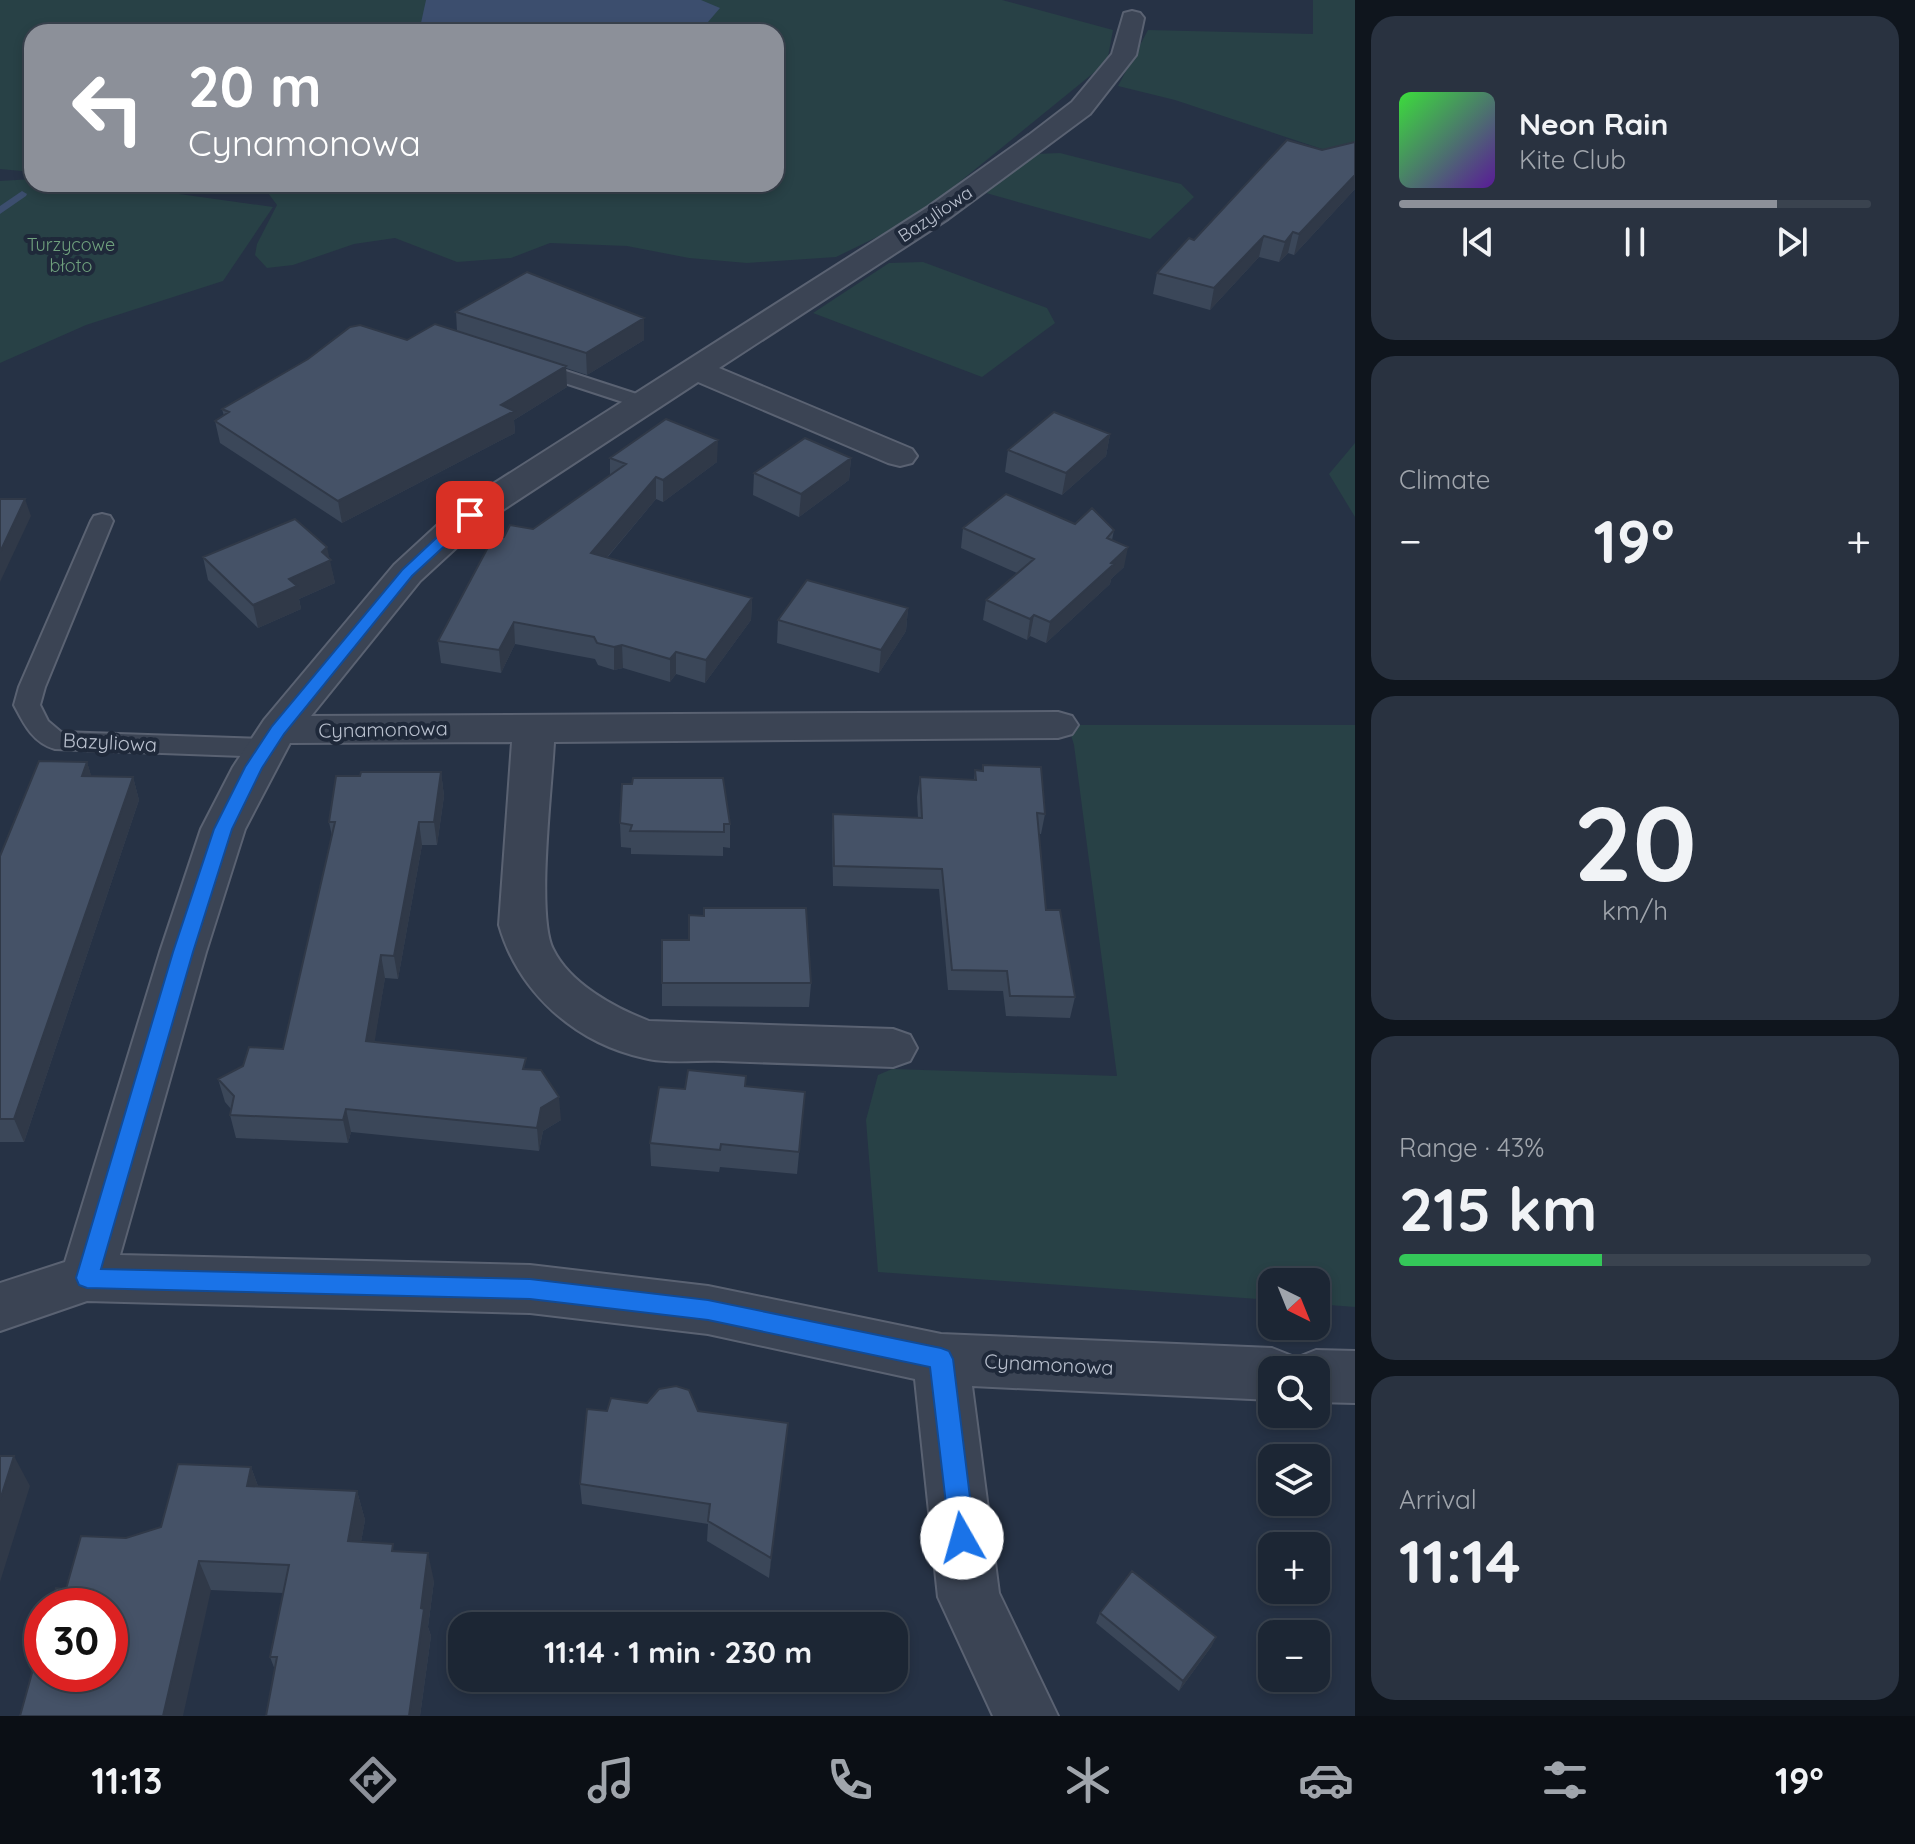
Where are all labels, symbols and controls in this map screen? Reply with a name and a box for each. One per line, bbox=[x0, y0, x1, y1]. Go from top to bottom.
text: 20 m bbox=[188, 51, 322, 121]
icon: left bbox=[56, 56, 160, 160]
text: Neon Rain bbox=[1519, 105, 1668, 143]
text: Cynamonowa bbox=[188, 120, 421, 165]
text: Kite Club bbox=[1519, 143, 1626, 176]
street label: Bazyliowa bbox=[893, 181, 977, 247]
icon: previous bbox=[1456, 220, 1500, 264]
icon: pause bbox=[1613, 220, 1657, 264]
icon: next bbox=[1770, 220, 1814, 264]
park label: Turzycowe błoto bbox=[27, 233, 115, 277]
text: Climate bbox=[1399, 463, 1490, 496]
pin bbox=[436, 481, 504, 549]
icon: arrive bbox=[448, 493, 492, 537]
text: 19° bbox=[1594, 503, 1675, 578]
text: − bbox=[1399, 513, 1422, 568]
text: + bbox=[1846, 513, 1871, 568]
street label: Cynamonowa bbox=[318, 715, 448, 743]
street label: Bazyliowa bbox=[62, 727, 158, 757]
text: 20 bbox=[1573, 777, 1697, 907]
text: km/h bbox=[1602, 894, 1668, 927]
text: Range · 43% bbox=[1399, 1131, 1544, 1164]
text: 215 km bbox=[1399, 1171, 1597, 1246]
north arrow bbox=[1258, 1268, 1330, 1340]
map controls bbox=[1258, 1268, 1330, 1692]
street label: Cynamonowa bbox=[984, 1348, 1114, 1380]
button: search bbox=[1258, 1356, 1330, 1428]
button: layers bbox=[1258, 1444, 1330, 1516]
text: Arrival bbox=[1399, 1483, 1477, 1516]
position arrow bbox=[920, 1496, 1004, 1580]
text: 11:14 bbox=[1399, 1523, 1521, 1598]
button: + bbox=[1258, 1532, 1330, 1604]
speed limit sign: 30 bbox=[24, 1588, 128, 1692]
button: − bbox=[1258, 1620, 1330, 1692]
text: 11:14 · 1 min · 230 m bbox=[544, 1633, 812, 1671]
icon: directions bbox=[345, 1752, 401, 1808]
icon: music bbox=[583, 1752, 639, 1808]
icon: phone bbox=[822, 1752, 878, 1808]
icon: climate bbox=[1060, 1752, 1116, 1808]
icon: car bbox=[1298, 1752, 1354, 1808]
icon: filters bbox=[1537, 1752, 1593, 1808]
text: 11:13 bbox=[91, 1758, 162, 1803]
text: 19° bbox=[1775, 1758, 1824, 1803]

